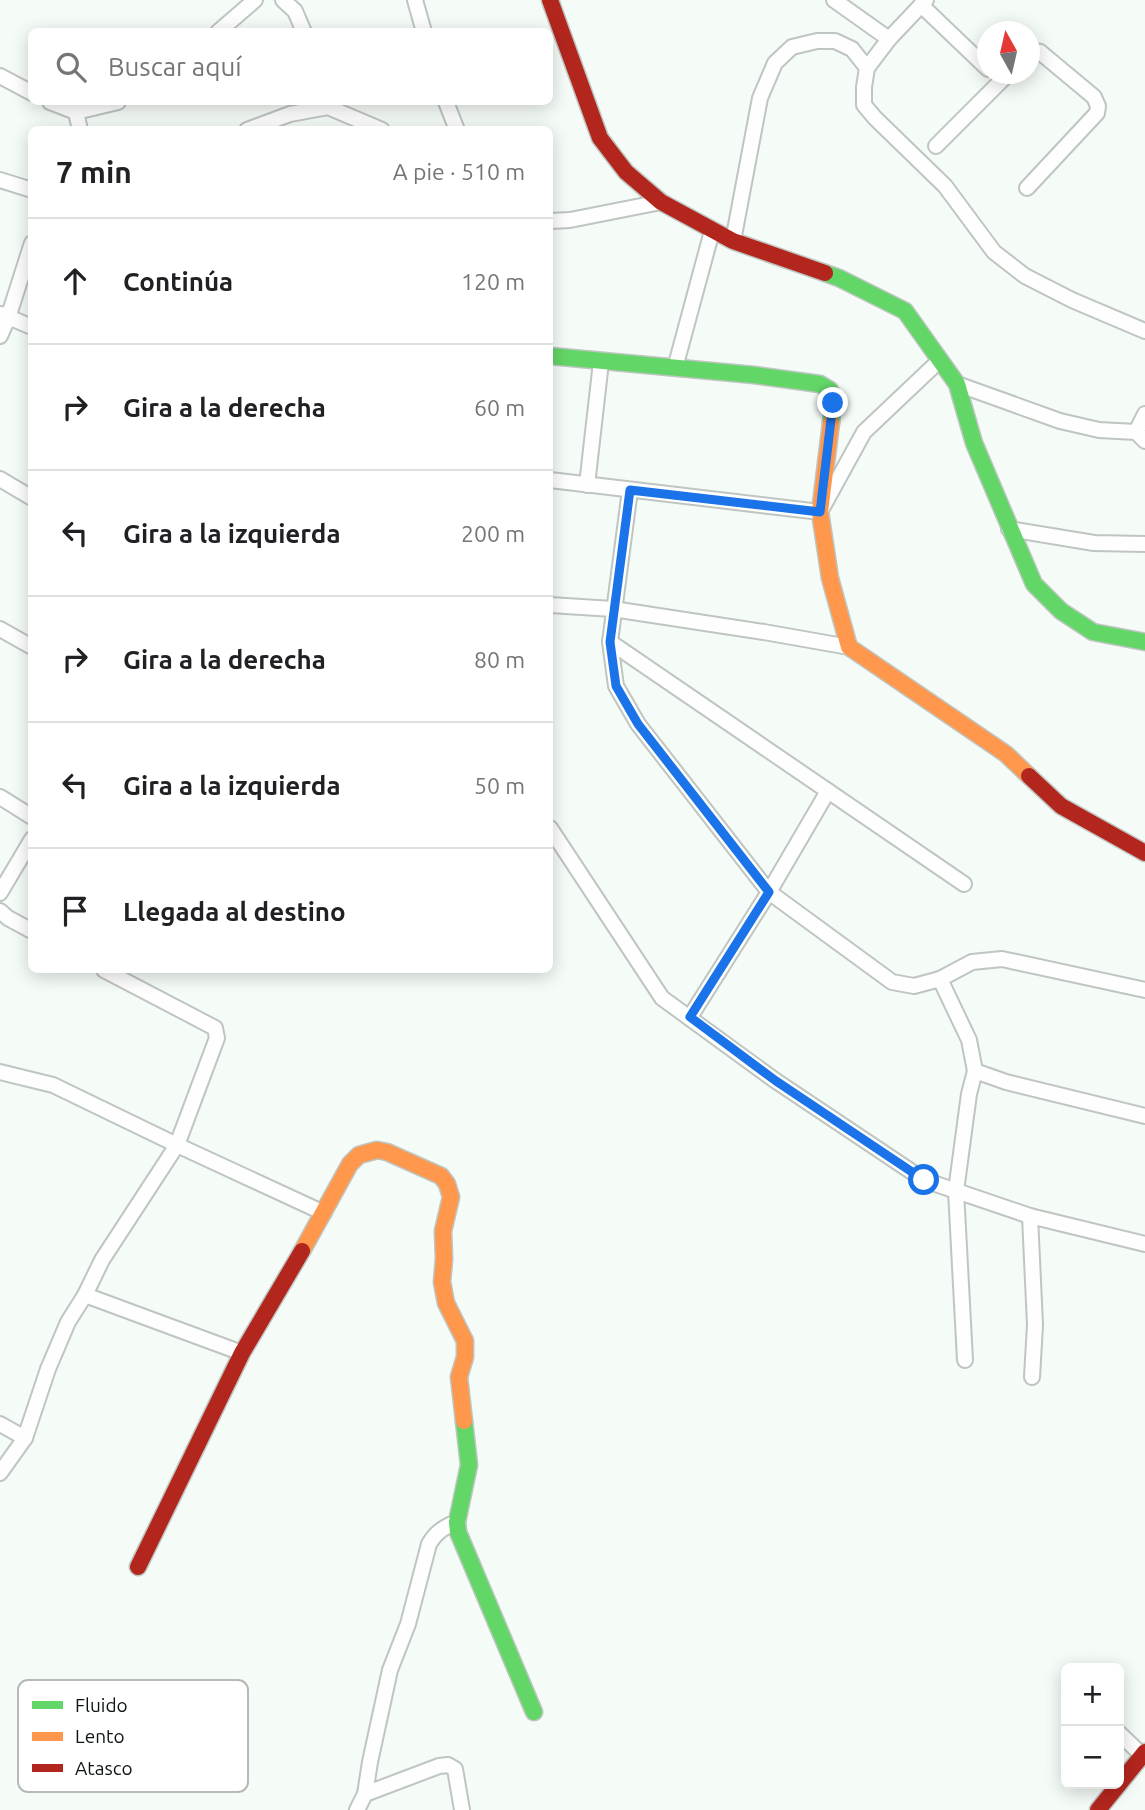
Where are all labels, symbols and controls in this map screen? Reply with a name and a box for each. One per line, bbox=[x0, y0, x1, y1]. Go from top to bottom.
north arrow bbox=[977, 21, 1040, 84]
search box bbox=[28, 28, 553, 105]
icon: search bbox=[52, 48, 90, 86]
text: Buscar aquí bbox=[108, 52, 242, 81]
text: 7 min bbox=[56, 155, 132, 189]
text: A pie · 510 m bbox=[393, 159, 525, 184]
icon: ahead bbox=[56, 262, 94, 300]
text: Continúa bbox=[123, 267, 233, 296]
text: 120 m bbox=[461, 269, 525, 294]
route end bbox=[817, 387, 848, 418]
icon: right bbox=[56, 388, 94, 426]
text: Gira a la derecha bbox=[123, 393, 326, 422]
text: 60 m bbox=[474, 395, 525, 420]
icon: left bbox=[56, 514, 94, 552]
text: Gira a la izquierda bbox=[123, 519, 341, 548]
text: 200 m bbox=[461, 521, 525, 546]
icon: right bbox=[56, 640, 94, 678]
text: Gira a la derecha bbox=[123, 645, 326, 674]
text: 80 m bbox=[474, 647, 525, 672]
icon: left bbox=[56, 766, 94, 804]
text: Gira a la izquierda bbox=[123, 771, 341, 800]
text: 50 m bbox=[474, 773, 525, 798]
icon: arrive bbox=[56, 892, 94, 930]
text: Llegada al destino bbox=[123, 897, 346, 926]
route start bbox=[908, 1164, 939, 1195]
map controls bbox=[1061, 1663, 1124, 1789]
button: + bbox=[1061, 1663, 1124, 1726]
legend bbox=[18, 1680, 248, 1792]
text: Fluido bbox=[75, 1694, 128, 1716]
text: Lento bbox=[75, 1725, 125, 1747]
button: − bbox=[1061, 1726, 1124, 1789]
text: Atasco bbox=[75, 1757, 133, 1779]

